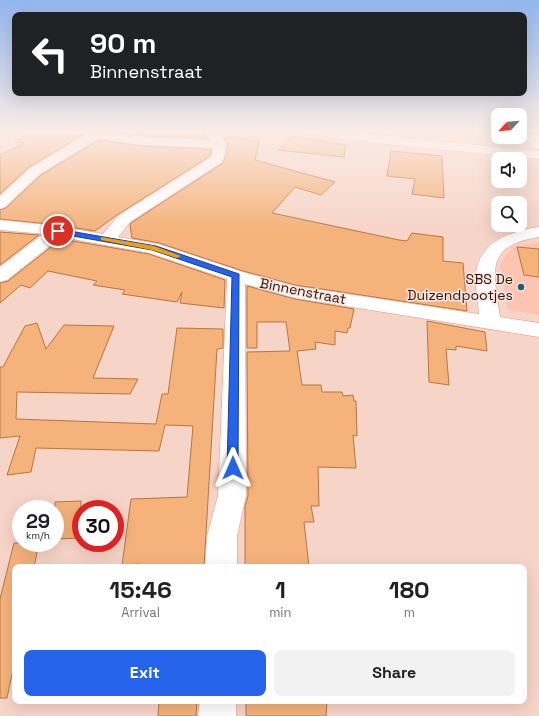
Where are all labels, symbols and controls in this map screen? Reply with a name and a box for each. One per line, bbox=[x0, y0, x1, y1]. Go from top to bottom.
text: 90 m bbox=[90, 25, 156, 61]
icon: left bbox=[24, 28, 76, 80]
text: Binnenstraat bbox=[90, 60, 203, 83]
north arrow bbox=[491, 108, 527, 144]
map controls bbox=[491, 108, 527, 232]
button: sound bbox=[491, 152, 527, 188]
button: search bbox=[491, 196, 527, 232]
pin bbox=[41, 214, 75, 248]
icon: arrive bbox=[47, 220, 69, 242]
place label: SBS De Duizendpootjes bbox=[407, 270, 513, 304]
street label: Binnenstraat bbox=[258, 274, 348, 308]
marker: SBS De Duizendpootjes bbox=[516, 282, 526, 292]
position arrow bbox=[212, 447, 254, 489]
speed limit sign: 30 bbox=[72, 500, 124, 552]
text: 29 bbox=[26, 508, 50, 534]
text: km/h bbox=[26, 529, 50, 542]
text: 15:46 bbox=[109, 574, 172, 605]
text: 1 bbox=[275, 574, 286, 605]
text: 180 bbox=[389, 574, 430, 605]
text: Arrival bbox=[121, 604, 160, 621]
text: min bbox=[269, 604, 292, 621]
text: m bbox=[404, 604, 415, 621]
button: Exit bbox=[24, 650, 266, 696]
button: Share bbox=[274, 650, 515, 696]

